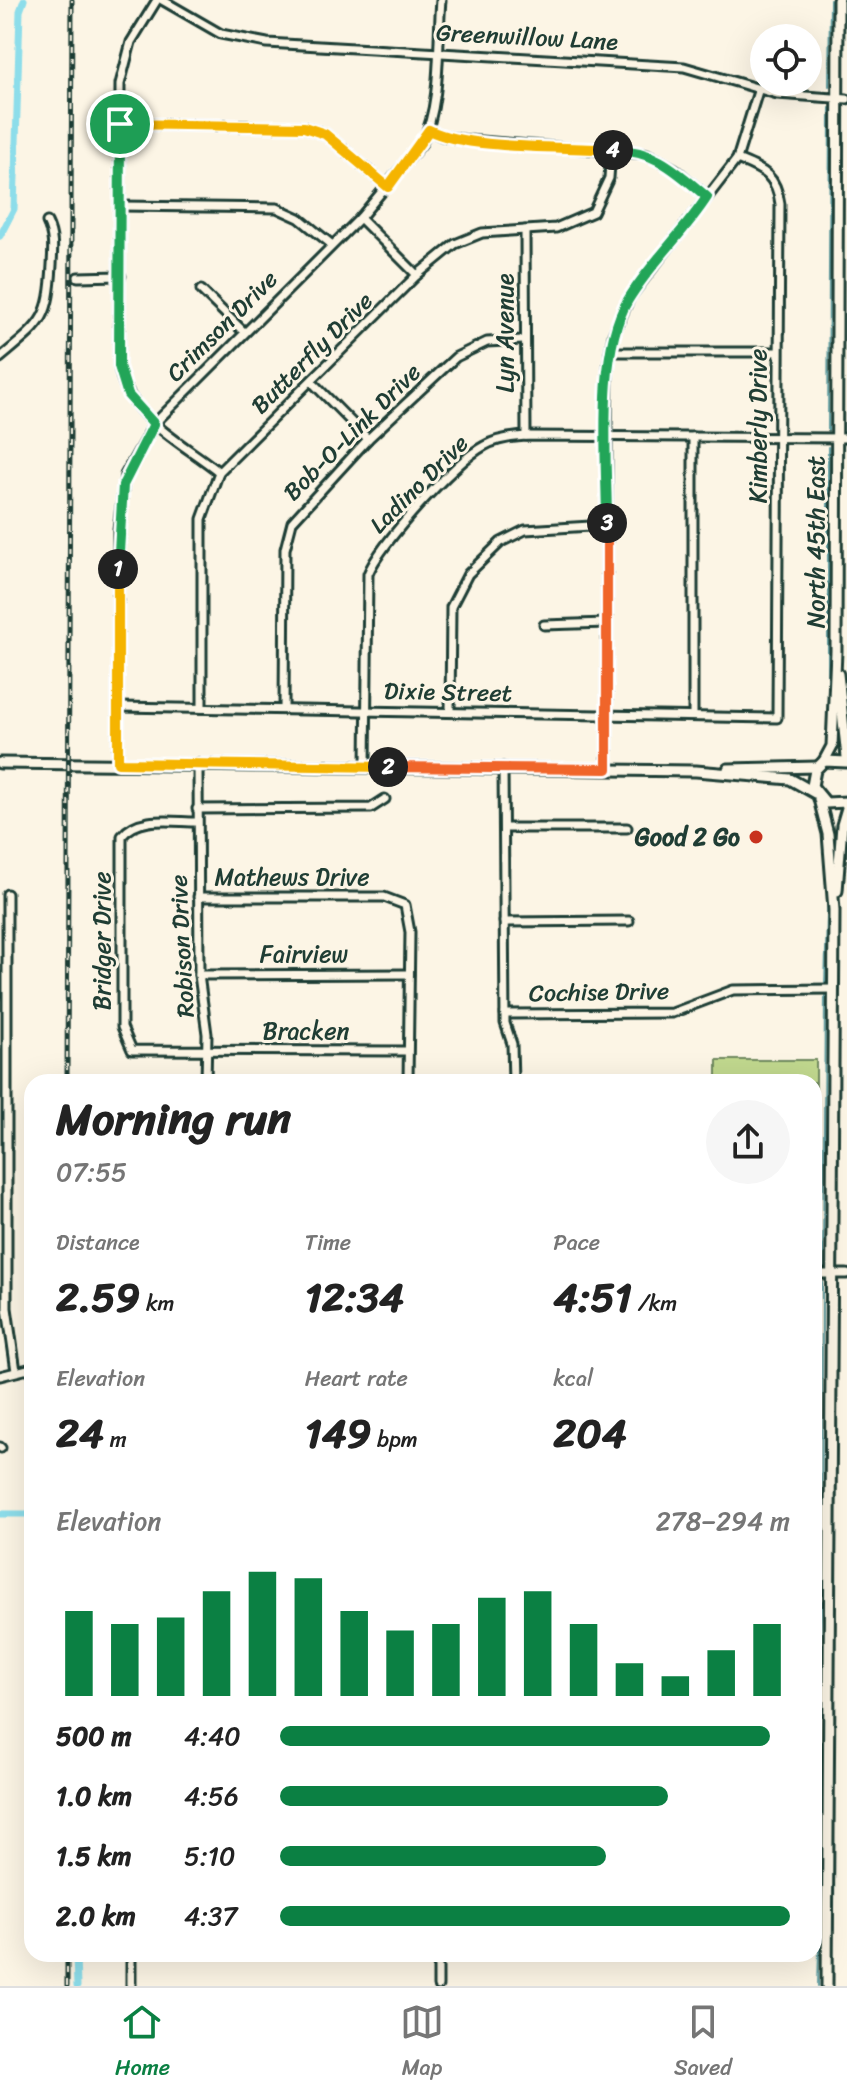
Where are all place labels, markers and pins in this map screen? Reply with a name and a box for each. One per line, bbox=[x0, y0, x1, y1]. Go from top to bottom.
pin bbox=[86, 90, 154, 158]
pin: 4 bbox=[593, 130, 633, 170]
pin: 3 bbox=[587, 503, 627, 543]
pin: 1 bbox=[98, 549, 138, 589]
pin: 2 bbox=[368, 747, 408, 787]
place label: Good 2 Go bbox=[635, 816, 740, 858]
marker: Good 2 Go bbox=[747, 828, 765, 846]

